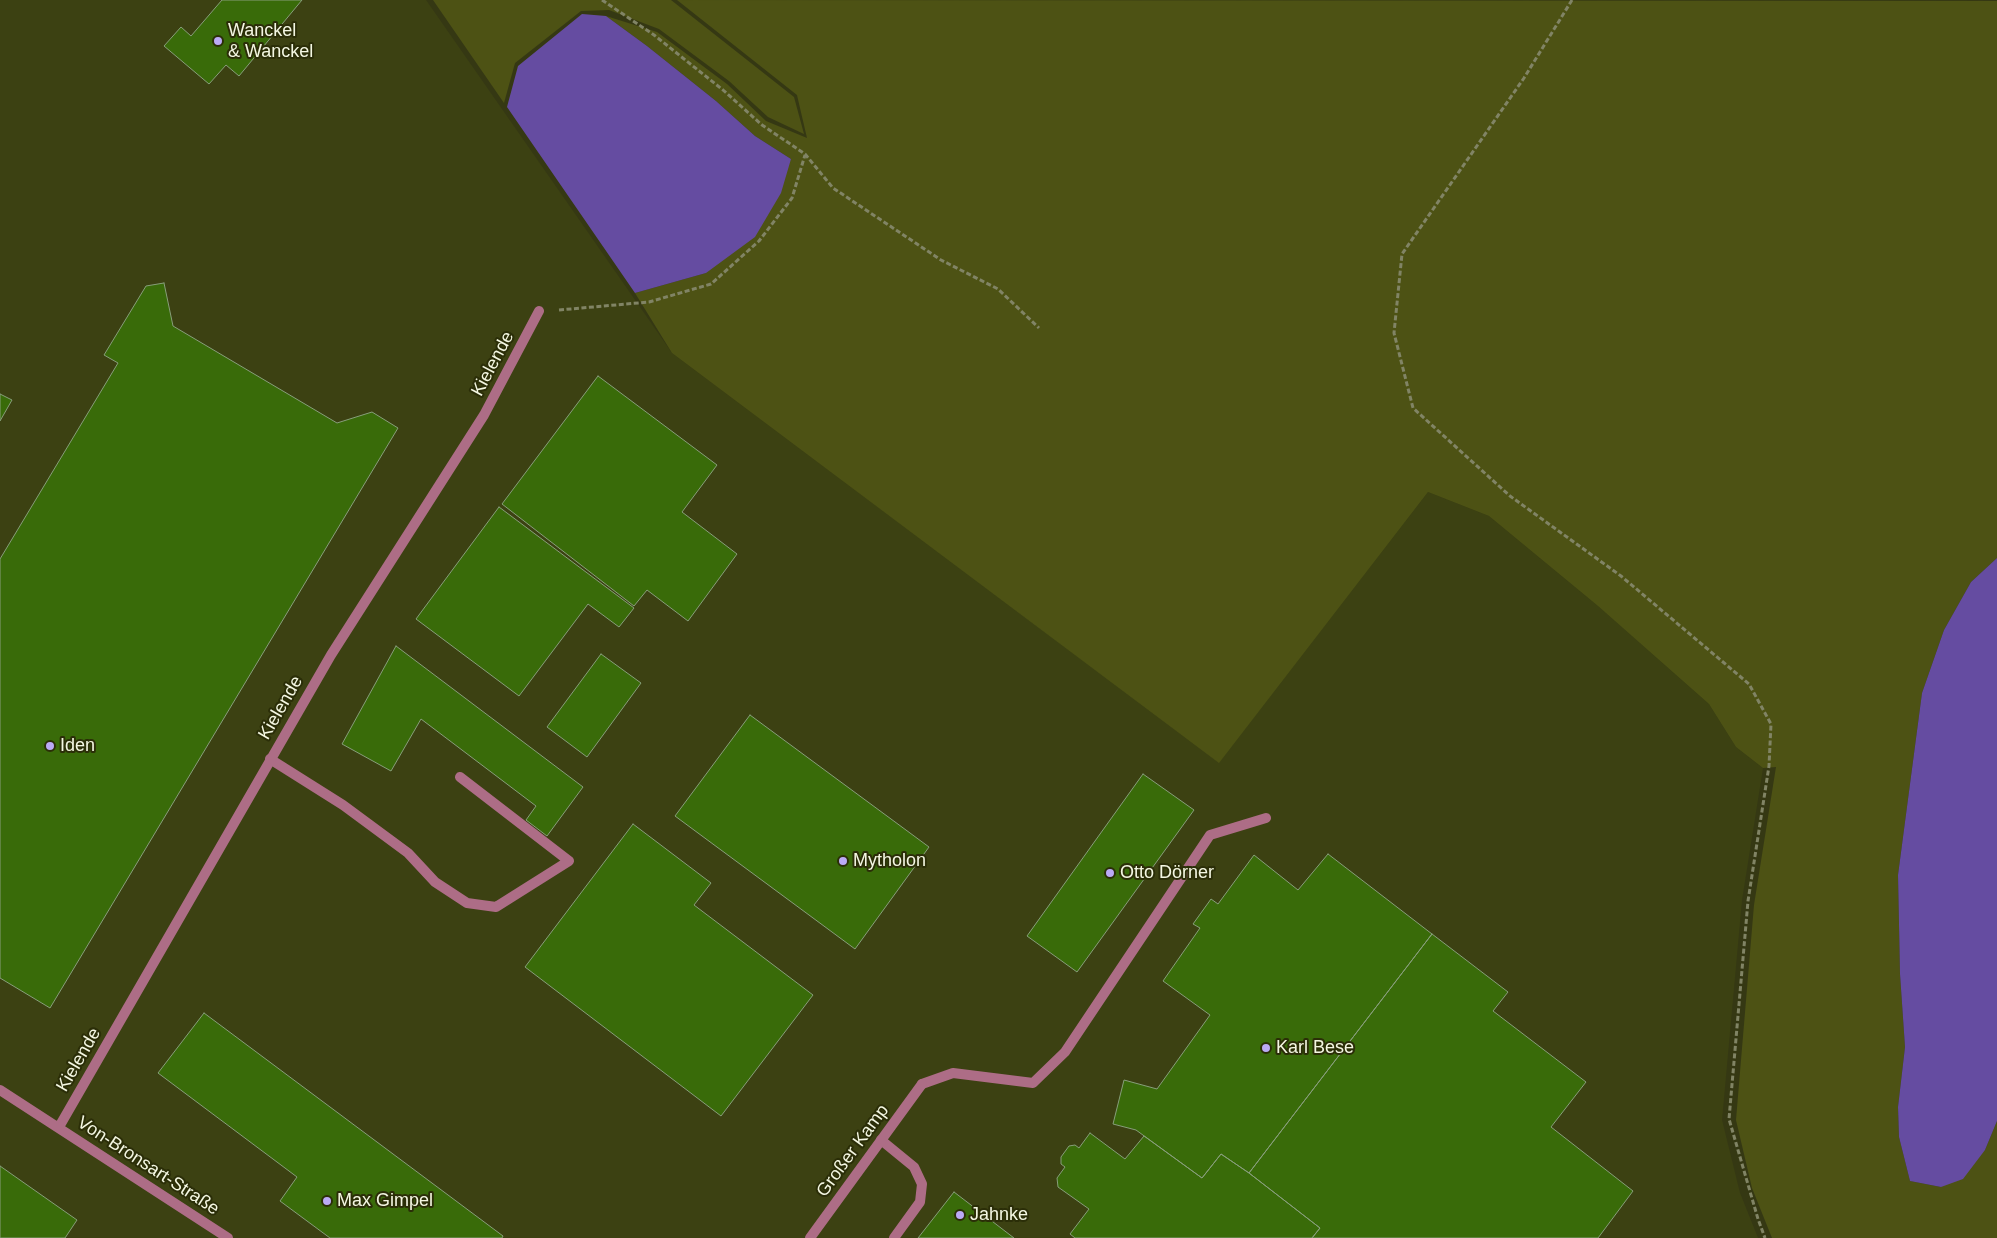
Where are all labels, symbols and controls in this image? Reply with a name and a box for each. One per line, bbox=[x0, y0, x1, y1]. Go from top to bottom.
place label: Wanckel & Wanckel bbox=[228, 20, 313, 62]
marker: Wanckel & Wanckel bbox=[212, 35, 224, 47]
street label: Kielende bbox=[467, 328, 519, 400]
street label: Kielende bbox=[254, 672, 308, 744]
place label: Iden bbox=[60, 735, 95, 757]
marker: Iden bbox=[44, 740, 56, 752]
place label: Mytholon bbox=[853, 850, 926, 872]
marker: Mytholon bbox=[837, 855, 849, 867]
place label: Otto Dörner bbox=[1120, 862, 1214, 884]
marker: Otto Dörner bbox=[1104, 867, 1116, 879]
street label: Kielende bbox=[52, 1024, 106, 1096]
place label: Karl Bese bbox=[1276, 1037, 1354, 1059]
marker: Karl Bese bbox=[1260, 1042, 1272, 1054]
street label: Großer Kamp bbox=[812, 1101, 894, 1201]
street label: Von-Bronsart-Straße bbox=[73, 1112, 223, 1220]
place label: Max Gimpel bbox=[337, 1190, 433, 1212]
marker: Max Gimpel bbox=[321, 1195, 333, 1207]
place label: Jahnke bbox=[970, 1204, 1028, 1226]
marker: Jahnke bbox=[954, 1209, 966, 1221]

